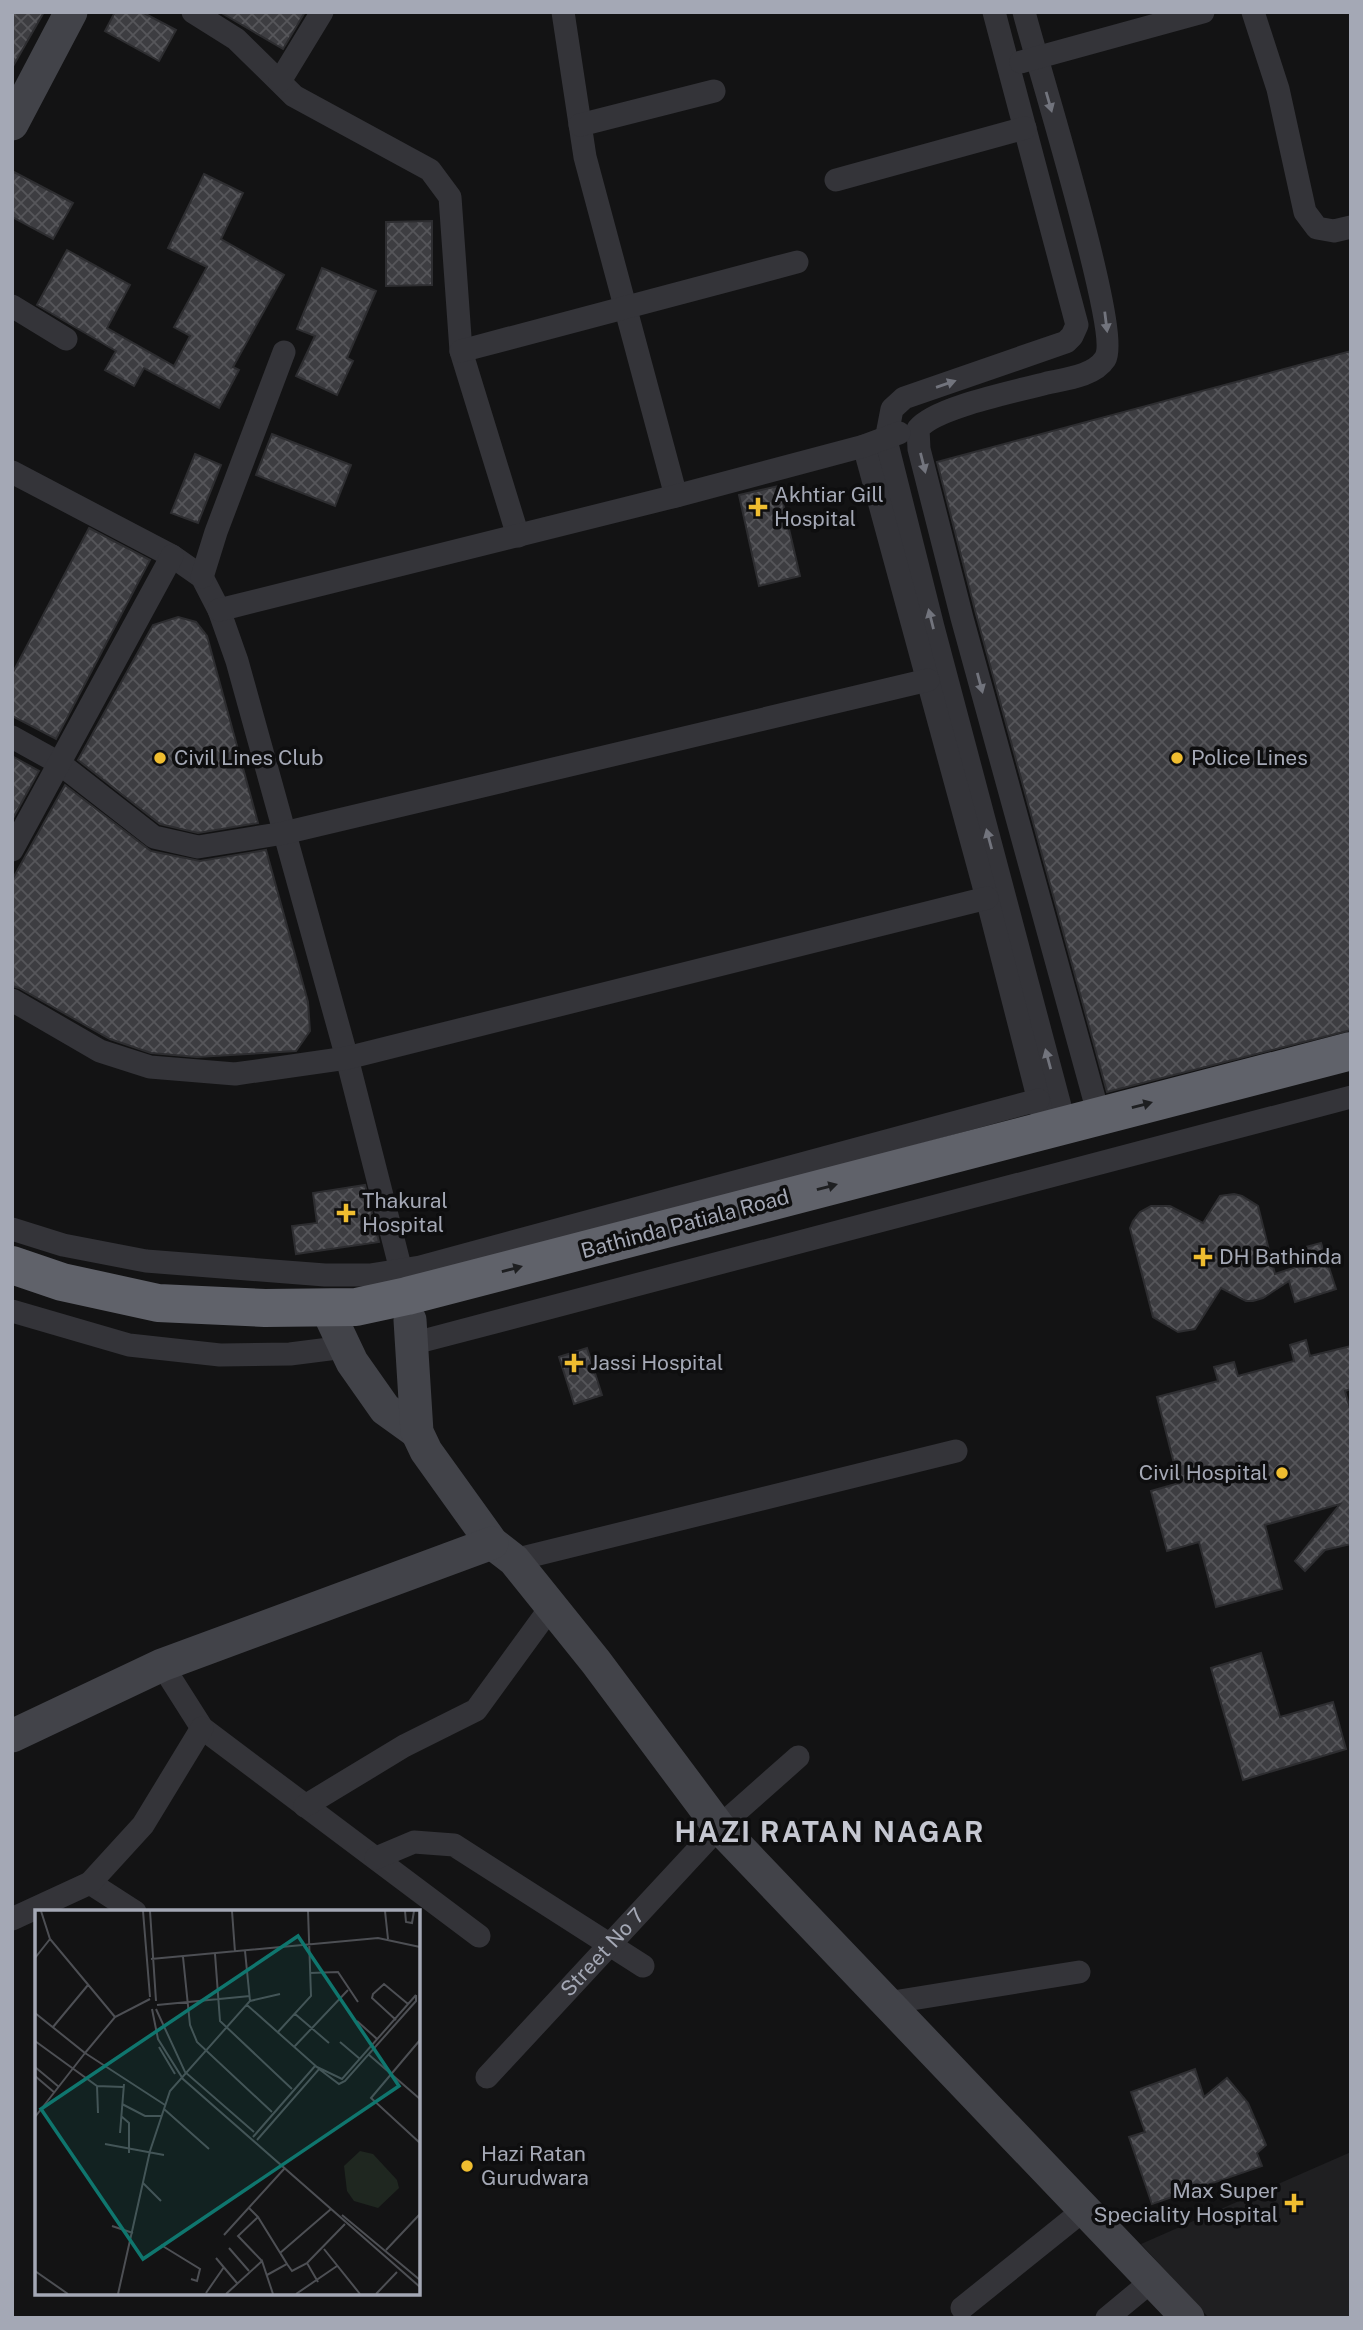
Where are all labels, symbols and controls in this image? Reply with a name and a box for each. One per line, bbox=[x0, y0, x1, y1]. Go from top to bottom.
one-way arrow bbox=[1044, 92, 1054, 113]
one-way arrow bbox=[1100, 311, 1111, 333]
one-way arrow bbox=[935, 378, 956, 389]
one-way arrow bbox=[918, 452, 929, 474]
place label: Akhtiar Gill Hospital bbox=[774, 482, 884, 531]
marker: Akhtiar Gill Hospital bbox=[748, 497, 768, 517]
one-way arrow bbox=[925, 608, 936, 630]
one-way arrow bbox=[975, 673, 986, 695]
place label: Civil Lines Club bbox=[174, 745, 323, 770]
place label: Police Lines bbox=[1191, 745, 1308, 770]
marker: Civil Lines Club bbox=[152, 750, 168, 766]
marker: Police Lines bbox=[1169, 750, 1185, 766]
one-way arrow bbox=[983, 828, 994, 850]
one-way arrow bbox=[1042, 1048, 1053, 1070]
one-way arrow bbox=[1131, 1099, 1153, 1110]
one-way arrow bbox=[816, 1181, 838, 1192]
street label: Bathinda Patiala Road bbox=[578, 1184, 792, 1263]
place label: Thakural Hospital bbox=[362, 1188, 448, 1237]
marker: Thakural Hospital bbox=[336, 1203, 356, 1223]
place label: DH Bathinda bbox=[1219, 1244, 1342, 1269]
marker: DH Bathinda bbox=[1193, 1247, 1213, 1267]
one-way arrow bbox=[501, 1263, 523, 1274]
place label: Jassi Hospital bbox=[590, 1350, 723, 1375]
marker: Jassi Hospital bbox=[564, 1353, 584, 1373]
place label: Civil Hospital bbox=[1139, 1460, 1268, 1485]
marker: Civil Hospital bbox=[1274, 1465, 1290, 1481]
district label: HAZI RATAN NAGAR bbox=[674, 1815, 986, 1848]
street label: Street No 7 bbox=[555, 1903, 649, 2001]
inset map bbox=[35, 1910, 420, 2295]
place label: Hazi Ratan Gurudwara bbox=[481, 2141, 589, 2190]
marker: Hazi Ratan Gurudwara bbox=[459, 2158, 475, 2174]
place label: Max Super Speciality Hospital bbox=[1093, 2178, 1278, 2227]
marker: Max Super Speciality Hospital bbox=[1284, 2193, 1304, 2213]

